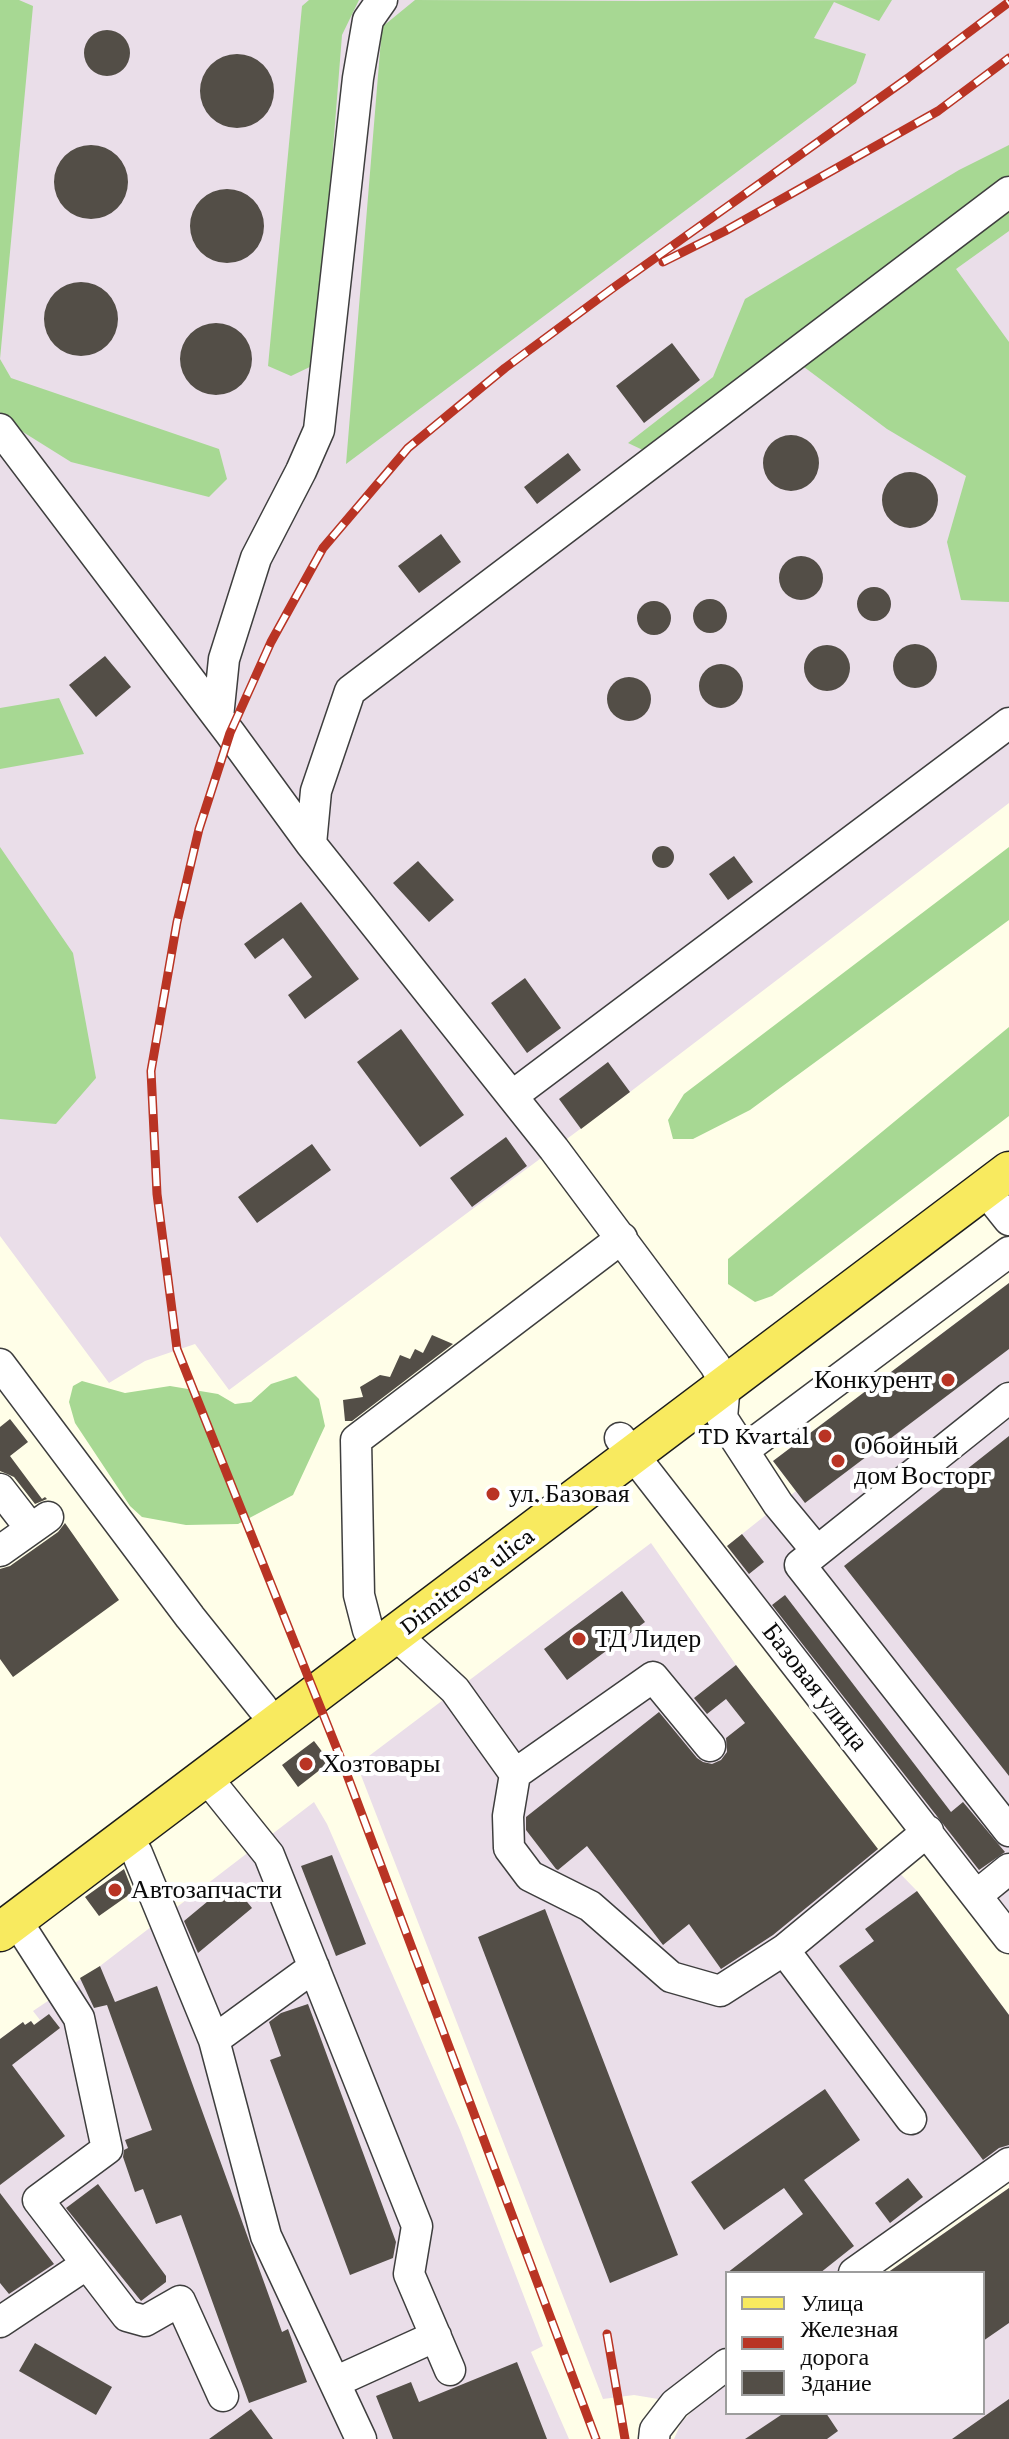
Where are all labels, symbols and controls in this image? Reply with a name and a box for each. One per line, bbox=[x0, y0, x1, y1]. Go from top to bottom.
place label: Конкурент bbox=[814, 1364, 932, 1396]
marker: Конкурент bbox=[939, 1371, 957, 1389]
place label: TD Kvartal bbox=[698, 1420, 809, 1452]
marker: TD Kvartal bbox=[816, 1427, 834, 1445]
place label: Обойный дом Восторг bbox=[854, 1430, 991, 1492]
marker: Обойный дом Восторг bbox=[829, 1452, 847, 1470]
place label: ул. Базовая bbox=[509, 1478, 630, 1510]
marker: ул. Базовая bbox=[484, 1485, 502, 1503]
street label: Dimitrova ulica bbox=[393, 1520, 541, 1642]
street label: Базовая улица bbox=[755, 1617, 875, 1757]
place label: ТД Лидер bbox=[595, 1623, 701, 1655]
marker: ТД Лидер bbox=[570, 1630, 588, 1648]
place label: Хозтовары bbox=[322, 1748, 440, 1780]
marker: Хозтовары bbox=[297, 1755, 315, 1773]
place label: Автозапчасти bbox=[131, 1874, 282, 1906]
marker: Автозапчасти bbox=[106, 1881, 124, 1899]
legend bbox=[725, 2271, 985, 2415]
text: Улица bbox=[801, 2289, 864, 2316]
text: Железная дорога bbox=[800, 2315, 898, 2370]
text: Здание bbox=[801, 2369, 872, 2396]

